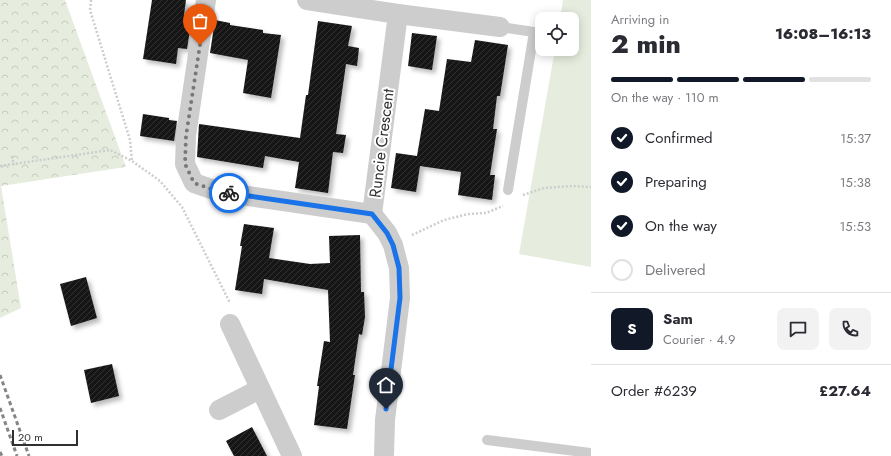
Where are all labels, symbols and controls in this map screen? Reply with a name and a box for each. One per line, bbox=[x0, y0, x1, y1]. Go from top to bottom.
pin bbox=[183, 4, 217, 45]
icon: bag bbox=[189, 10, 211, 32]
text: Arriving in bbox=[611, 10, 669, 29]
map controls bbox=[535, 12, 579, 56]
button: locate bbox=[535, 12, 579, 56]
text: 16:08–16:13 bbox=[775, 23, 871, 45]
text: 2 min bbox=[611, 25, 681, 63]
street label: Runcie Crescent bbox=[363, 87, 400, 199]
text: On the way · 110 m bbox=[611, 88, 719, 107]
icon: check bbox=[611, 127, 633, 149]
text: Confirmed bbox=[645, 127, 713, 149]
text: 15:37 bbox=[840, 129, 871, 148]
icon: check bbox=[611, 171, 633, 193]
text: Preparing bbox=[645, 171, 707, 193]
courier bbox=[209, 173, 249, 213]
text: 15:38 bbox=[840, 173, 871, 192]
icon: bike bbox=[218, 182, 240, 204]
icon: check bbox=[611, 215, 633, 237]
text: On the way bbox=[645, 215, 717, 237]
text: 15:53 bbox=[839, 217, 871, 236]
text: Delivered bbox=[645, 259, 706, 281]
text: Sam bbox=[663, 308, 693, 330]
button: chat bbox=[777, 308, 819, 350]
button: phone bbox=[829, 308, 871, 350]
text: S bbox=[627, 318, 637, 340]
text: Courier · 4.9 bbox=[663, 330, 736, 349]
pin bbox=[369, 368, 403, 409]
icon: home bbox=[375, 374, 397, 396]
text: Order #6239 bbox=[611, 380, 697, 402]
text: £27.64 bbox=[819, 380, 871, 402]
scale bar bbox=[12, 428, 78, 447]
text: 20 m bbox=[18, 429, 43, 445]

